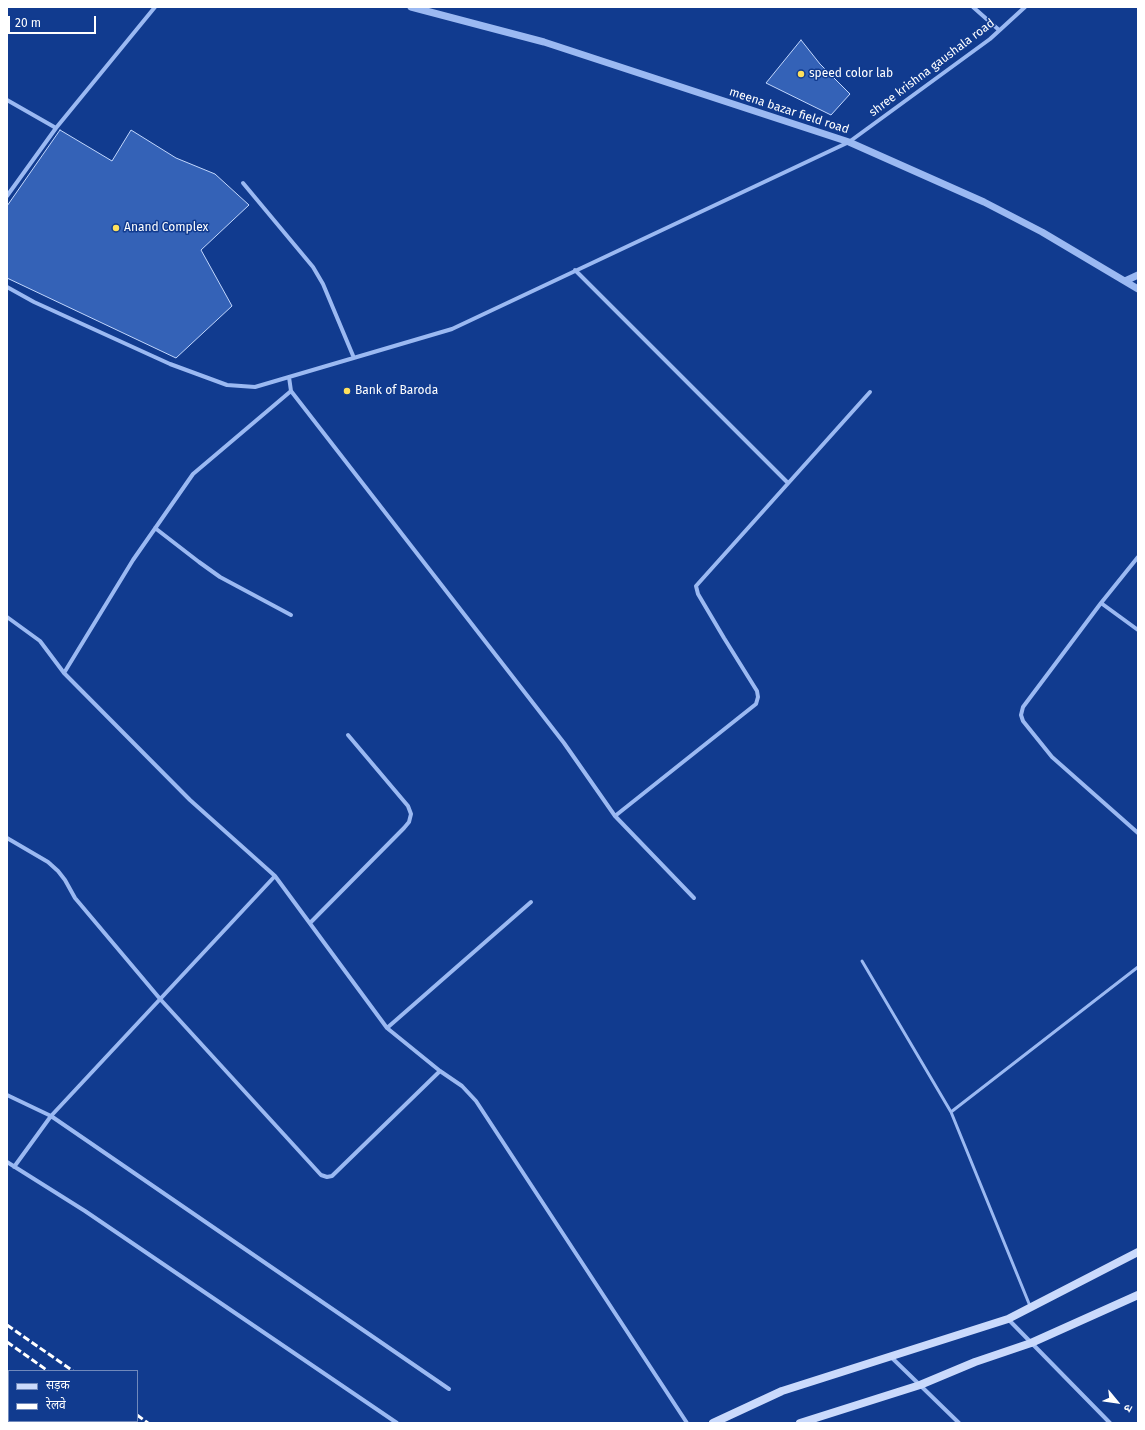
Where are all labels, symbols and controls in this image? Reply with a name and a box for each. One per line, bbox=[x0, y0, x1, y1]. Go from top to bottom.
scale bar bbox=[10, 8, 98, 34]
text: 20 m bbox=[15, 16, 41, 30]
street label: shree krishna gaushala road bbox=[866, 16, 998, 120]
place label: speed color lab bbox=[809, 67, 893, 81]
marker: speed color lab bbox=[796, 69, 806, 79]
street label: meena bazar field road bbox=[727, 85, 851, 137]
place label: Anand Complex bbox=[124, 221, 208, 235]
marker: Anand Complex bbox=[111, 223, 121, 233]
place label: Bank of Baroda bbox=[355, 384, 438, 398]
marker: Bank of Baroda bbox=[342, 386, 352, 396]
legend bbox=[8, 1370, 138, 1422]
text: सड़क bbox=[46, 1378, 70, 1392]
north arrow bbox=[1097, 1382, 1137, 1422]
text: रेलवे bbox=[46, 1398, 66, 1412]
text: उ bbox=[1121, 1402, 1135, 1414]

